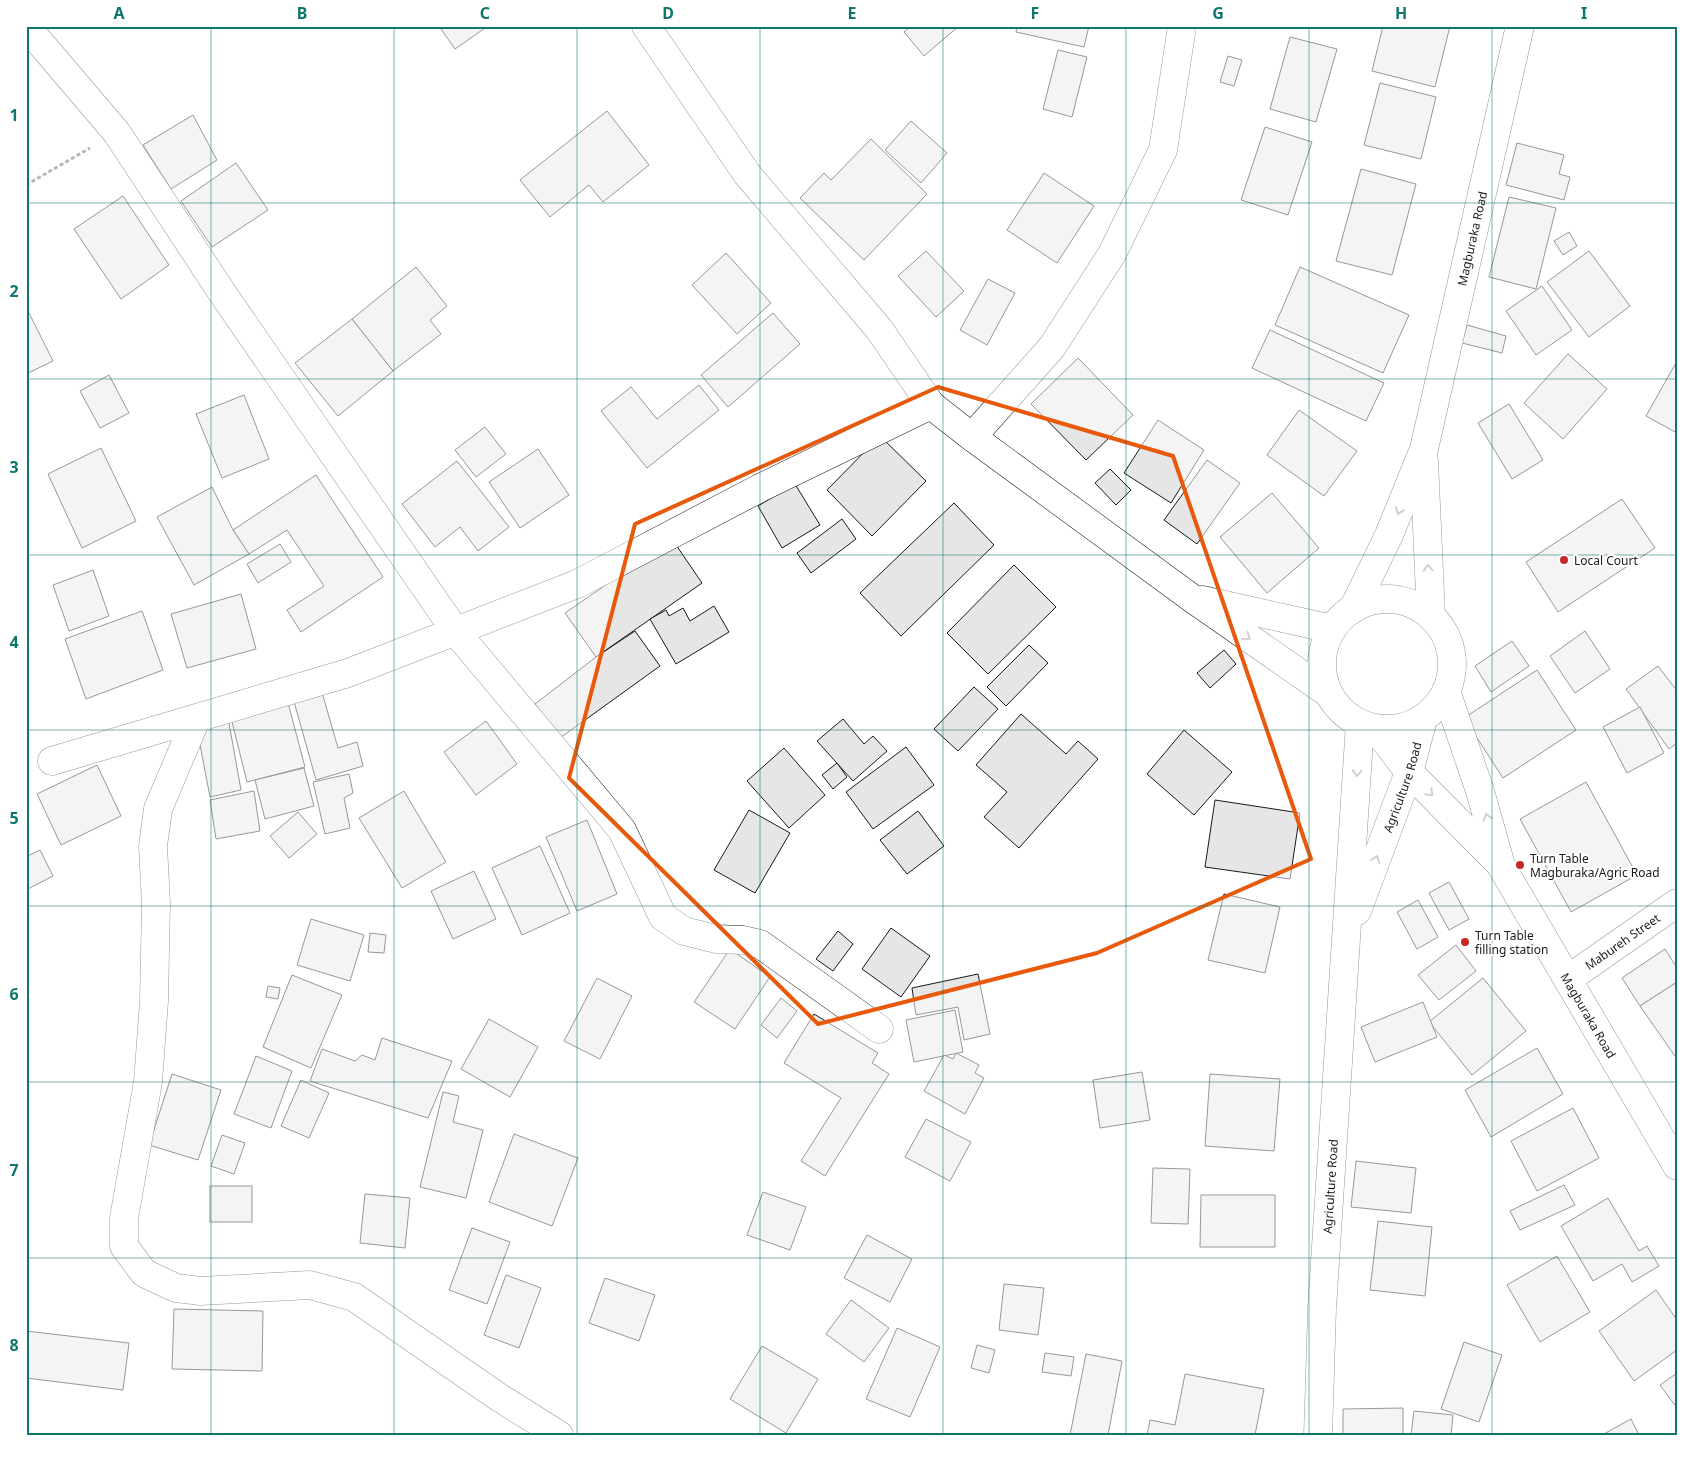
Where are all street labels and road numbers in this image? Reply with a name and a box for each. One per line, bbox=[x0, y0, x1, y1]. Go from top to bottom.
street label: Magburaka Road bbox=[1453, 190, 1491, 287]
street label: Agriculture Road bbox=[1379, 740, 1425, 835]
street label: Mabureh Street bbox=[1581, 909, 1664, 973]
street label: Magburaka Road bbox=[1557, 969, 1620, 1061]
street label: Agriculture Road bbox=[1318, 1139, 1341, 1234]

